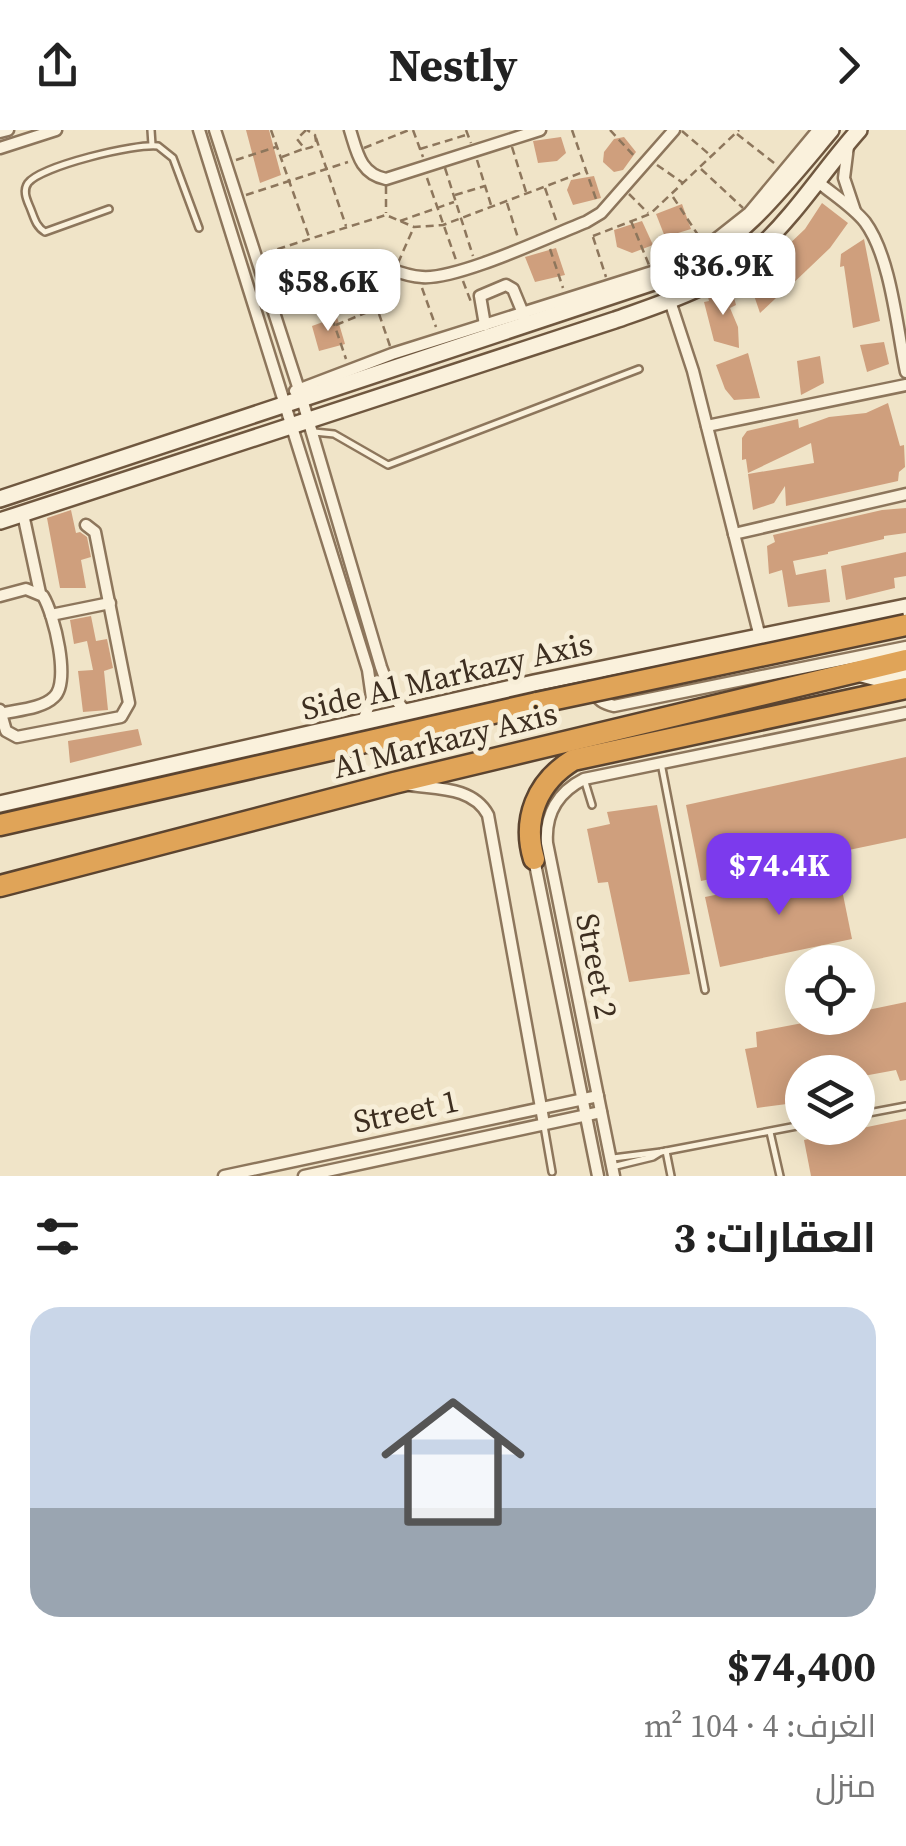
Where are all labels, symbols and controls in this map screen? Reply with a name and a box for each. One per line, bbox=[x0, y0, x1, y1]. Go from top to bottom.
text: Nestly bbox=[388, 34, 518, 96]
icon: share bbox=[30, 38, 85, 93]
icon: forward bbox=[821, 38, 876, 93]
pin: $36.9K bbox=[642, 233, 804, 318]
text: $36.9K bbox=[672, 243, 774, 287]
pin: $58.6K bbox=[247, 249, 409, 334]
text: $58.6K bbox=[277, 259, 379, 303]
street label: Side Al Markazy Axis bbox=[297, 621, 597, 731]
street label: Al Markazy Axis bbox=[328, 691, 562, 789]
pin: $74.4K bbox=[698, 833, 860, 918]
text: $74.4K bbox=[728, 843, 830, 887]
street label: Street 2 bbox=[565, 910, 629, 1022]
map controls bbox=[785, 945, 875, 1145]
button: locate bbox=[785, 945, 875, 1035]
button: layers bbox=[785, 1055, 875, 1145]
street label: Street 1 bbox=[349, 1078, 463, 1144]
text: العقارات: 3 bbox=[673, 1208, 876, 1266]
icon: filters bbox=[30, 1209, 85, 1264]
icon: home bbox=[363, 1372, 543, 1552]
text: $74,400 bbox=[727, 1637, 876, 1695]
text: الغرف: 4 · 104 m² bbox=[644, 1704, 876, 1748]
text: منزل bbox=[815, 1764, 876, 1808]

